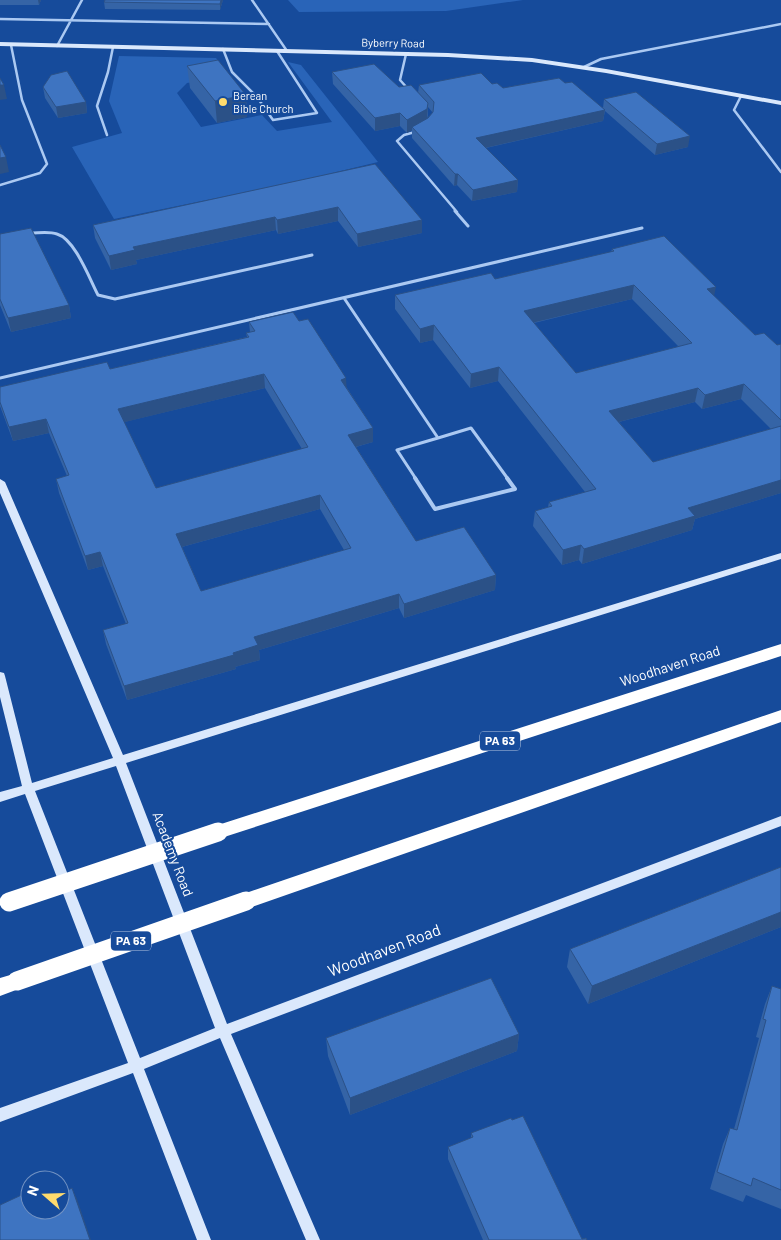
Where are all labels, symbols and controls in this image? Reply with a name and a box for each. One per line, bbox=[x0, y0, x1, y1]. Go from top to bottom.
street label: Byberry Road bbox=[361, 35, 425, 50]
place label: Berean Bible Church bbox=[233, 89, 293, 115]
marker: Berean Bible Church bbox=[217, 96, 229, 108]
street label: Woodhaven Road bbox=[618, 641, 722, 690]
road number: PA 63 bbox=[480, 731, 520, 750]
street label: Academy Road bbox=[149, 809, 197, 899]
street label: Woodhaven Road bbox=[325, 919, 443, 980]
road number: PA 63 bbox=[111, 931, 151, 950]
north arrow bbox=[20, 1170, 70, 1220]
text: N bbox=[23, 1183, 42, 1198]

